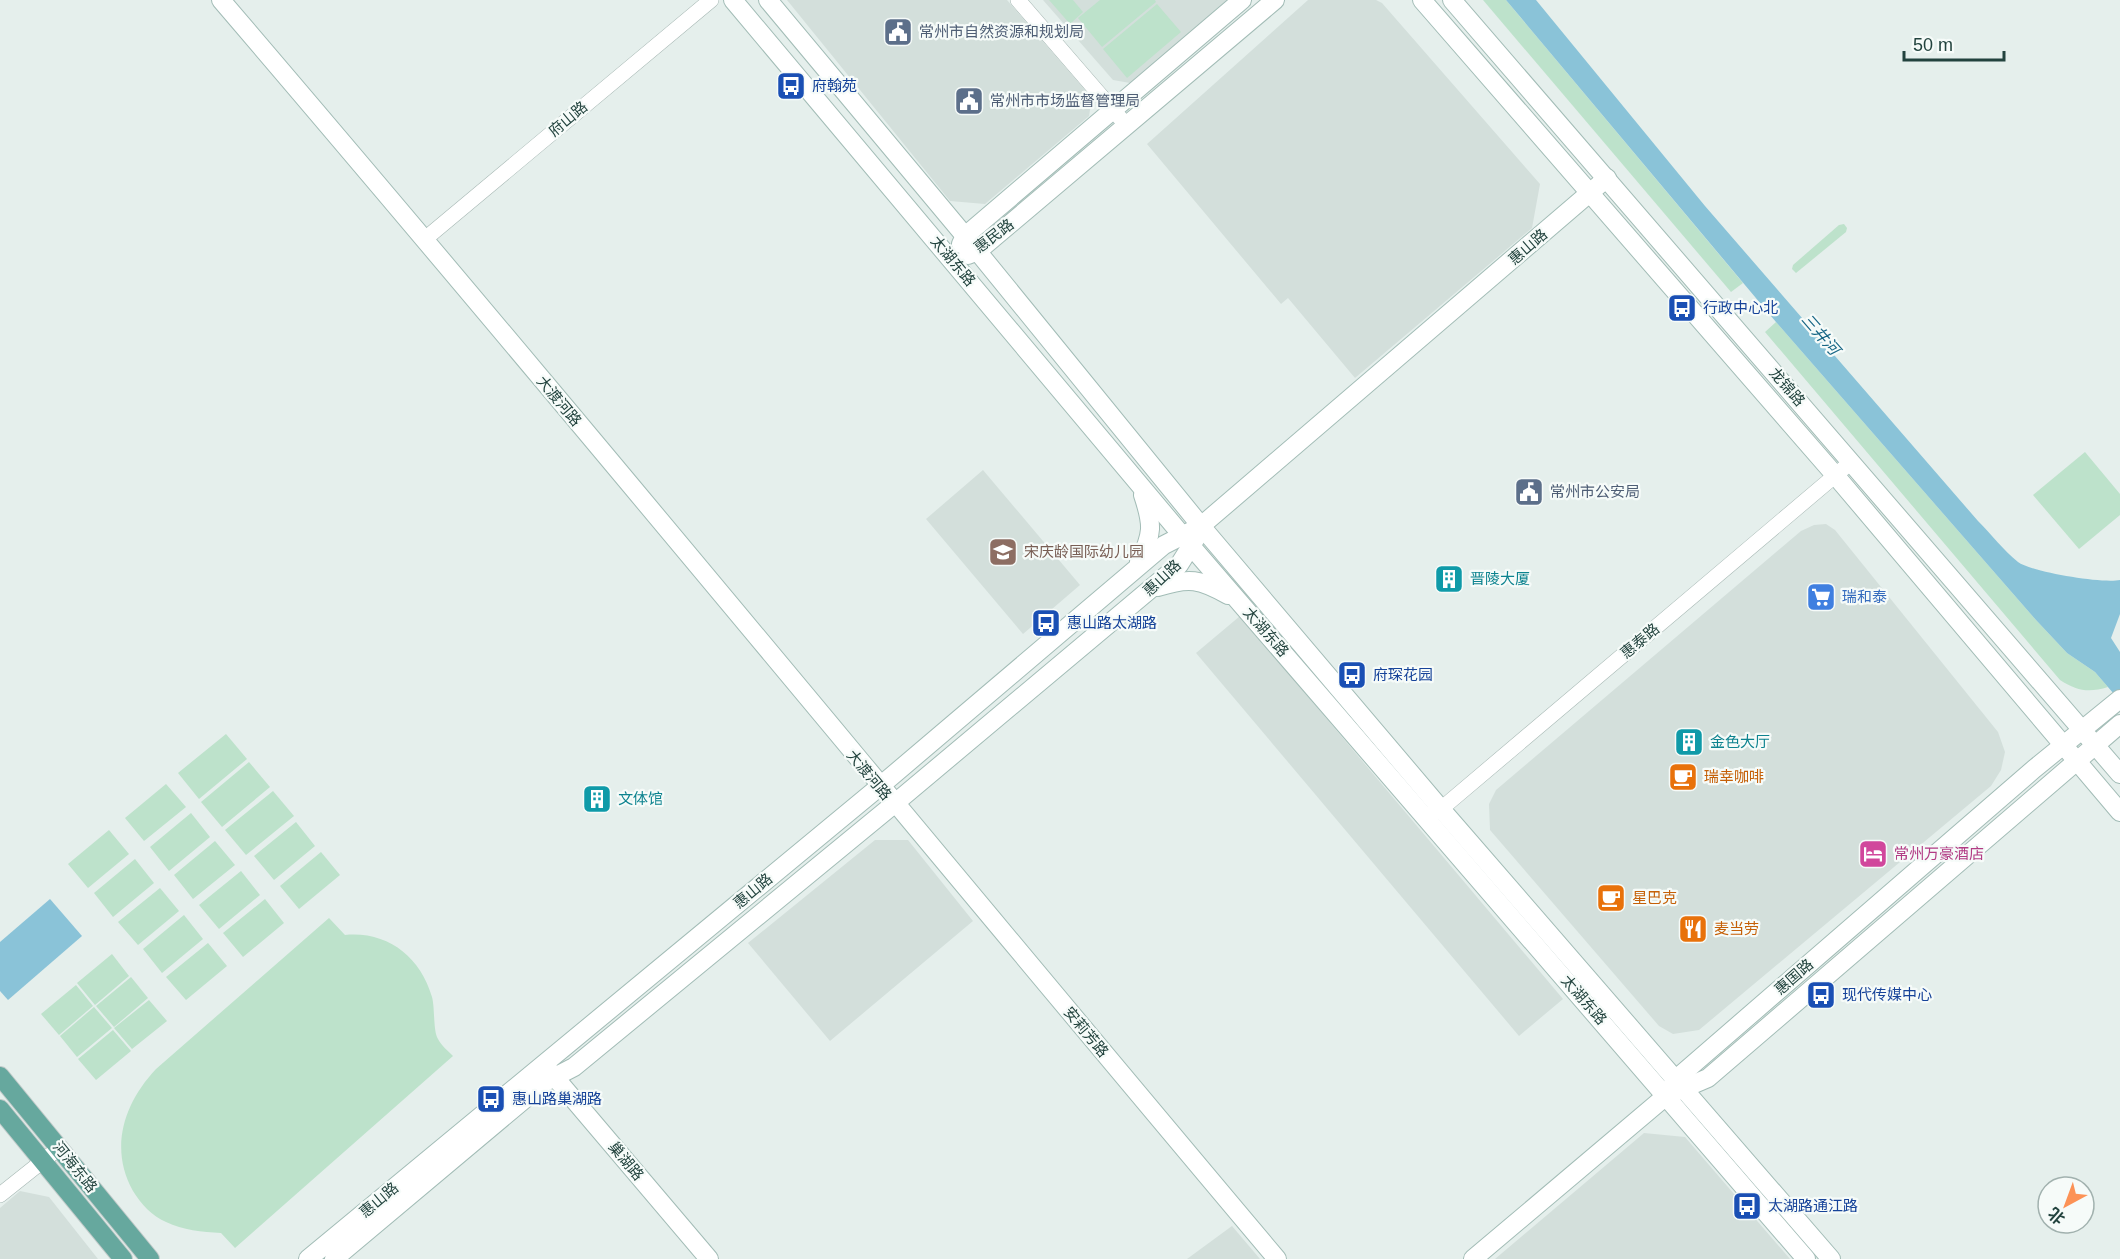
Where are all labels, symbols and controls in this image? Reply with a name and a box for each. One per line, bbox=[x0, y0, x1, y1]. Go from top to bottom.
public building icon: 常州市自然资源和规划局 bbox=[882, 16, 914, 48]
place label: 常州市自然资源和规划局 bbox=[919, 23, 1084, 40]
scale bar bbox=[1904, 24, 2004, 62]
text: 50 m bbox=[1913, 35, 1953, 55]
bus stop icon: 府翰苑 bbox=[775, 70, 807, 102]
place label: 府翰苑 bbox=[812, 77, 857, 94]
public building icon: 常州市市场监督管理局 bbox=[953, 85, 985, 117]
place label: 常州市市场监督管理局 bbox=[990, 92, 1140, 109]
street label: 府山路 bbox=[545, 98, 590, 140]
street label: 惠民路 bbox=[971, 215, 1017, 256]
street label: 惠山路 bbox=[1505, 225, 1550, 268]
street label: 太湖东路 bbox=[928, 232, 979, 289]
bus stop icon: 行政中心北 bbox=[1666, 292, 1698, 324]
place label: 行政中心北 bbox=[1703, 299, 1778, 316]
water label: 三井河 bbox=[1798, 311, 1845, 360]
street label: 龙锦路 bbox=[1766, 364, 1809, 409]
street label: 大渡河路 bbox=[534, 372, 585, 429]
public building icon: 常州市公安局 bbox=[1513, 476, 1545, 508]
place label: 常州市公安局 bbox=[1550, 483, 1640, 500]
school or university icon: 宋庆龄国际幼儿园 bbox=[987, 536, 1019, 568]
place label: 宋庆龄国际幼儿园 bbox=[1024, 543, 1144, 560]
street label: 惠山路 bbox=[1139, 556, 1184, 599]
building icon: 晋陵大厦 bbox=[1433, 563, 1465, 595]
place label: 晋陵大厦 bbox=[1470, 570, 1530, 587]
supermarket icon: 瑞和泰 bbox=[1805, 581, 1837, 613]
place label: 瑞和泰 bbox=[1842, 588, 1887, 605]
street label: 太湖东路 bbox=[1240, 603, 1292, 660]
bus stop icon: 惠山路太湖路 bbox=[1030, 607, 1062, 639]
place label: 惠山路太湖路 bbox=[1067, 614, 1157, 631]
street label: 惠泰路 bbox=[1617, 620, 1662, 662]
bus stop icon: 府琛花园 bbox=[1336, 659, 1368, 691]
place label: 府琛花园 bbox=[1373, 666, 1433, 683]
building icon: 金色大厅 bbox=[1673, 726, 1705, 758]
place label: 金色大厅 bbox=[1710, 733, 1770, 750]
street label: 大渡河路 bbox=[844, 746, 895, 803]
cafe icon: 瑞幸咖啡 bbox=[1667, 761, 1699, 793]
place label: 瑞幸咖啡 bbox=[1704, 768, 1764, 785]
building icon: 文体馆 bbox=[581, 783, 613, 815]
place label: 文体馆 bbox=[618, 790, 663, 807]
hotel icon: 常州万豪酒店 bbox=[1857, 838, 1889, 870]
place label: 常州万豪酒店 bbox=[1894, 845, 1984, 862]
street label: 惠山路 bbox=[730, 870, 775, 912]
cafe icon: 星巴克 bbox=[1595, 882, 1627, 914]
place label: 星巴克 bbox=[1632, 889, 1677, 906]
restaurant icon: 麦当劳 bbox=[1677, 913, 1709, 945]
place label: 麦当劳 bbox=[1714, 920, 1759, 937]
street label: 惠国路 bbox=[1771, 955, 1816, 998]
street label: 太湖东路 bbox=[1558, 971, 1610, 1028]
bus stop icon: 现代传媒中心 bbox=[1805, 979, 1837, 1011]
place label: 现代传媒中心 bbox=[1842, 986, 1932, 1003]
street label: 安莉芳路 bbox=[1061, 1003, 1112, 1060]
bus stop icon: 惠山路巢湖路 bbox=[475, 1083, 507, 1115]
place label: 惠山路巢湖路 bbox=[512, 1090, 602, 1107]
street label: 河海东路 bbox=[50, 1138, 101, 1195]
street label: 巢湖路 bbox=[605, 1138, 647, 1183]
north arrow bbox=[2036, 1175, 2096, 1235]
street label: 惠山路 bbox=[356, 1179, 401, 1221]
bus stop icon: 太湖路通江路 bbox=[1731, 1190, 1763, 1222]
place label: 太湖路通江路 bbox=[1768, 1197, 1858, 1214]
text: 北 bbox=[2045, 1204, 2068, 1228]

